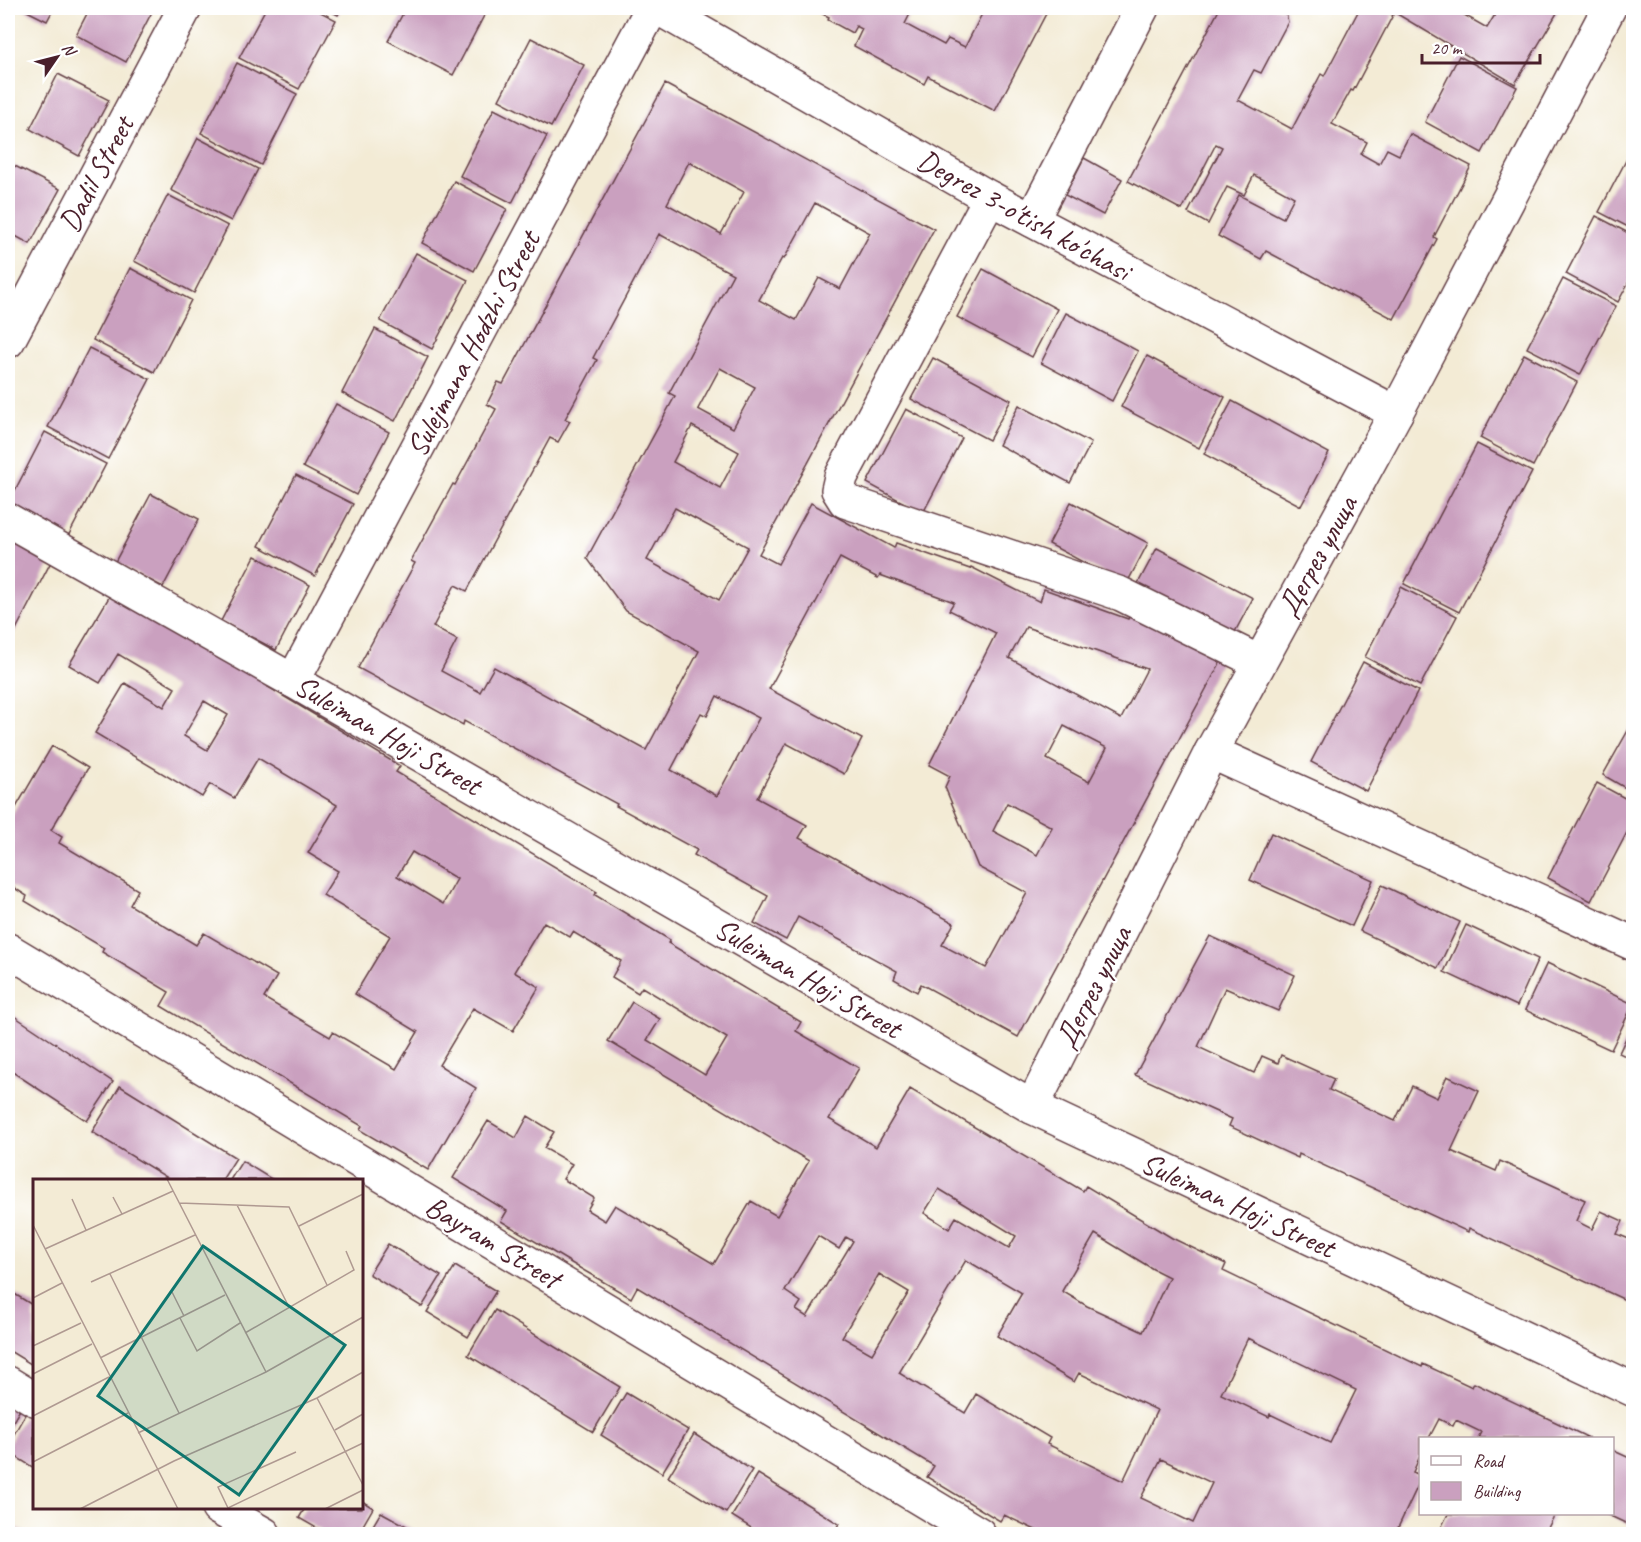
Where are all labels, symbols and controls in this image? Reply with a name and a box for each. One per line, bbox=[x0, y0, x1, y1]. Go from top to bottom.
north arrow bbox=[27, 27, 87, 87]
scale bar bbox=[1422, 27, 1540, 65]
text: 20 m bbox=[1431, 37, 1464, 59]
text: N bbox=[57, 39, 81, 61]
street label: Dadil Street bbox=[50, 107, 144, 238]
street label: Degrez 3-o'tish ko'chasi bbox=[911, 141, 1140, 291]
street label: Sulejmana Hodzhi Street bbox=[398, 222, 550, 463]
street label: Дегрез улица bbox=[1268, 487, 1367, 623]
street label: Suleiman Hoji Street bbox=[288, 666, 491, 805]
street label: Suleiman Hoji Street bbox=[708, 909, 911, 1048]
street label: Дегрез улица bbox=[1046, 918, 1141, 1054]
street label: Suleiman Hoji Street bbox=[1135, 1144, 1344, 1268]
inset map bbox=[33, 1179, 363, 1509]
street label: Bayram Street bbox=[419, 1187, 571, 1299]
legend bbox=[1419, 1437, 1614, 1515]
text: Road bbox=[1473, 1450, 1506, 1472]
text: Building bbox=[1473, 1480, 1522, 1502]

